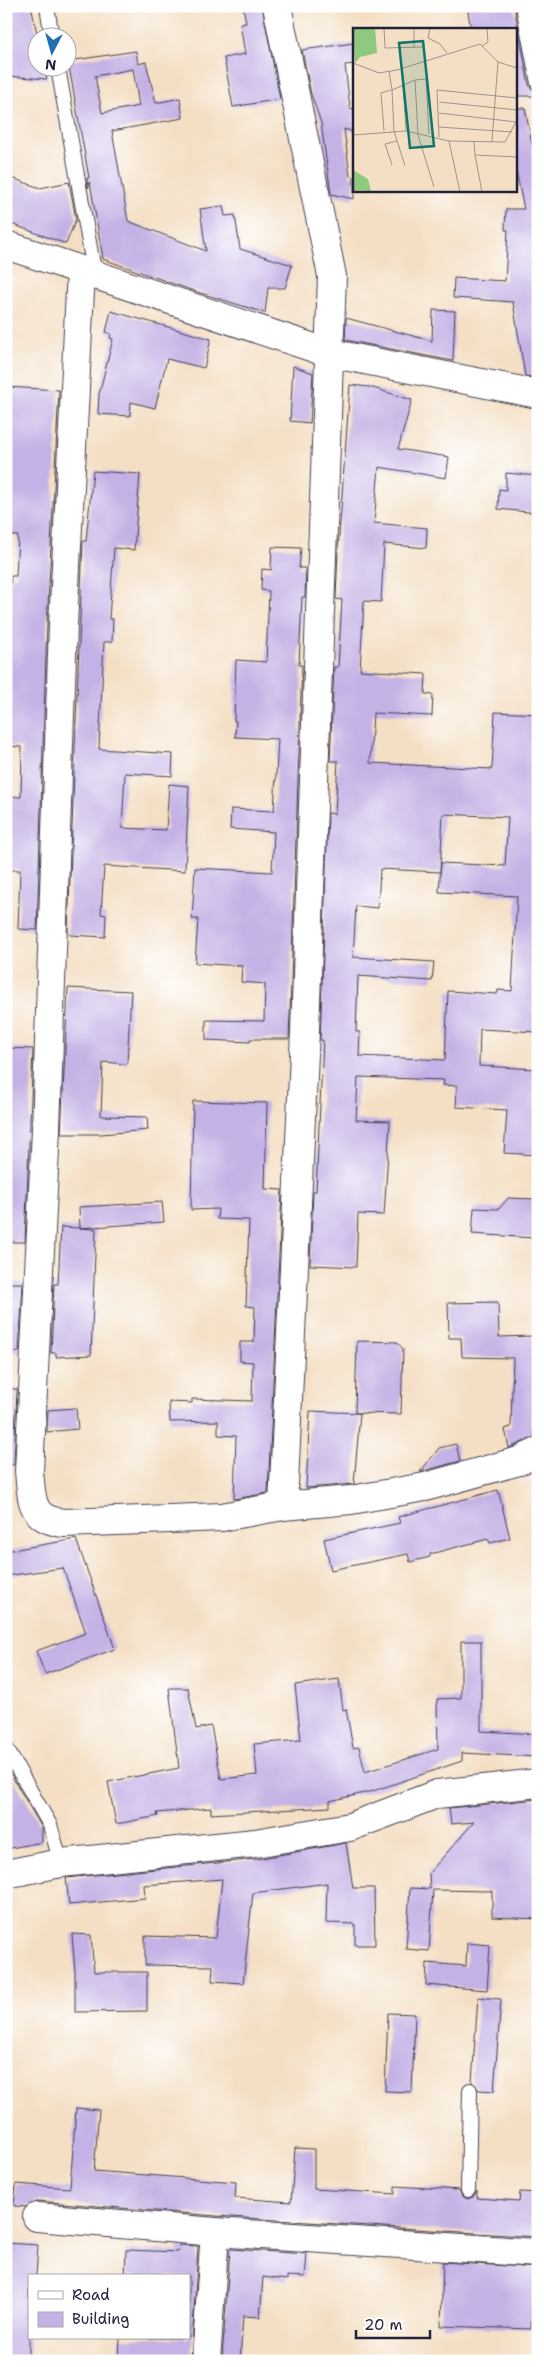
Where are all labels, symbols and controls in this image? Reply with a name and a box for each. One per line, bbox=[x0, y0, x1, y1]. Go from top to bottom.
north arrow bbox=[28, 28, 78, 78]
inset map bbox=[353, 28, 516, 191]
text: N bbox=[44, 55, 57, 74]
legend bbox=[28, 2274, 190, 2340]
text: Road bbox=[72, 2285, 110, 2305]
scale bar bbox=[356, 2307, 430, 2339]
text: Building bbox=[72, 2309, 129, 2329]
text: 20 m bbox=[364, 2315, 403, 2335]

